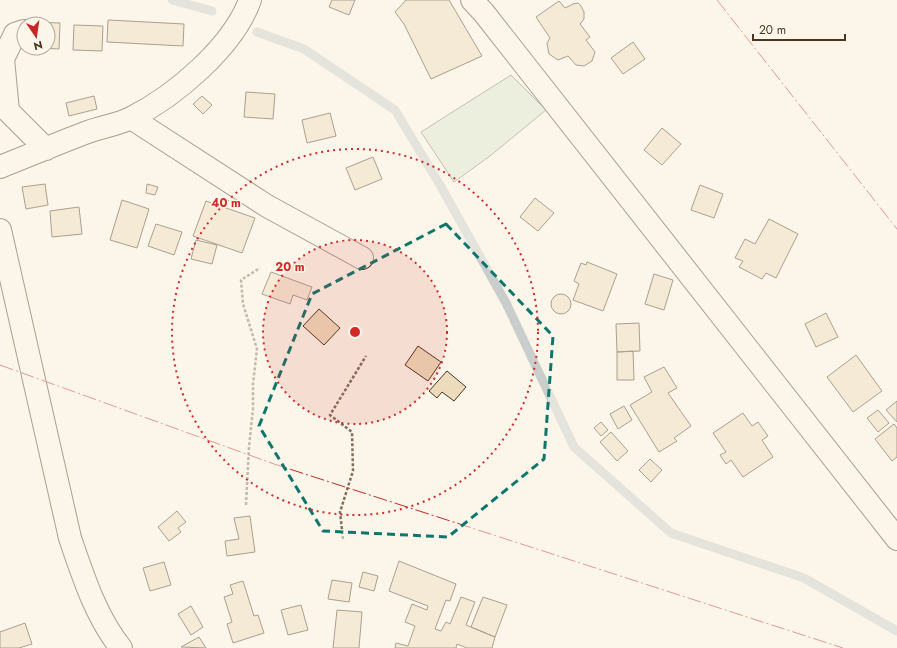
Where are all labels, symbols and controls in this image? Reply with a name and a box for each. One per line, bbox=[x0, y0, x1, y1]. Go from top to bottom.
north arrow bbox=[16, 16, 56, 56]
scale bar bbox=[753, 16, 845, 42]
text: 20 m bbox=[759, 21, 786, 39]
text: N bbox=[32, 37, 44, 55]
text: 40 m bbox=[211, 194, 241, 212]
text: 20 m bbox=[275, 258, 305, 276]
centre of rings bbox=[348, 325, 362, 339]

